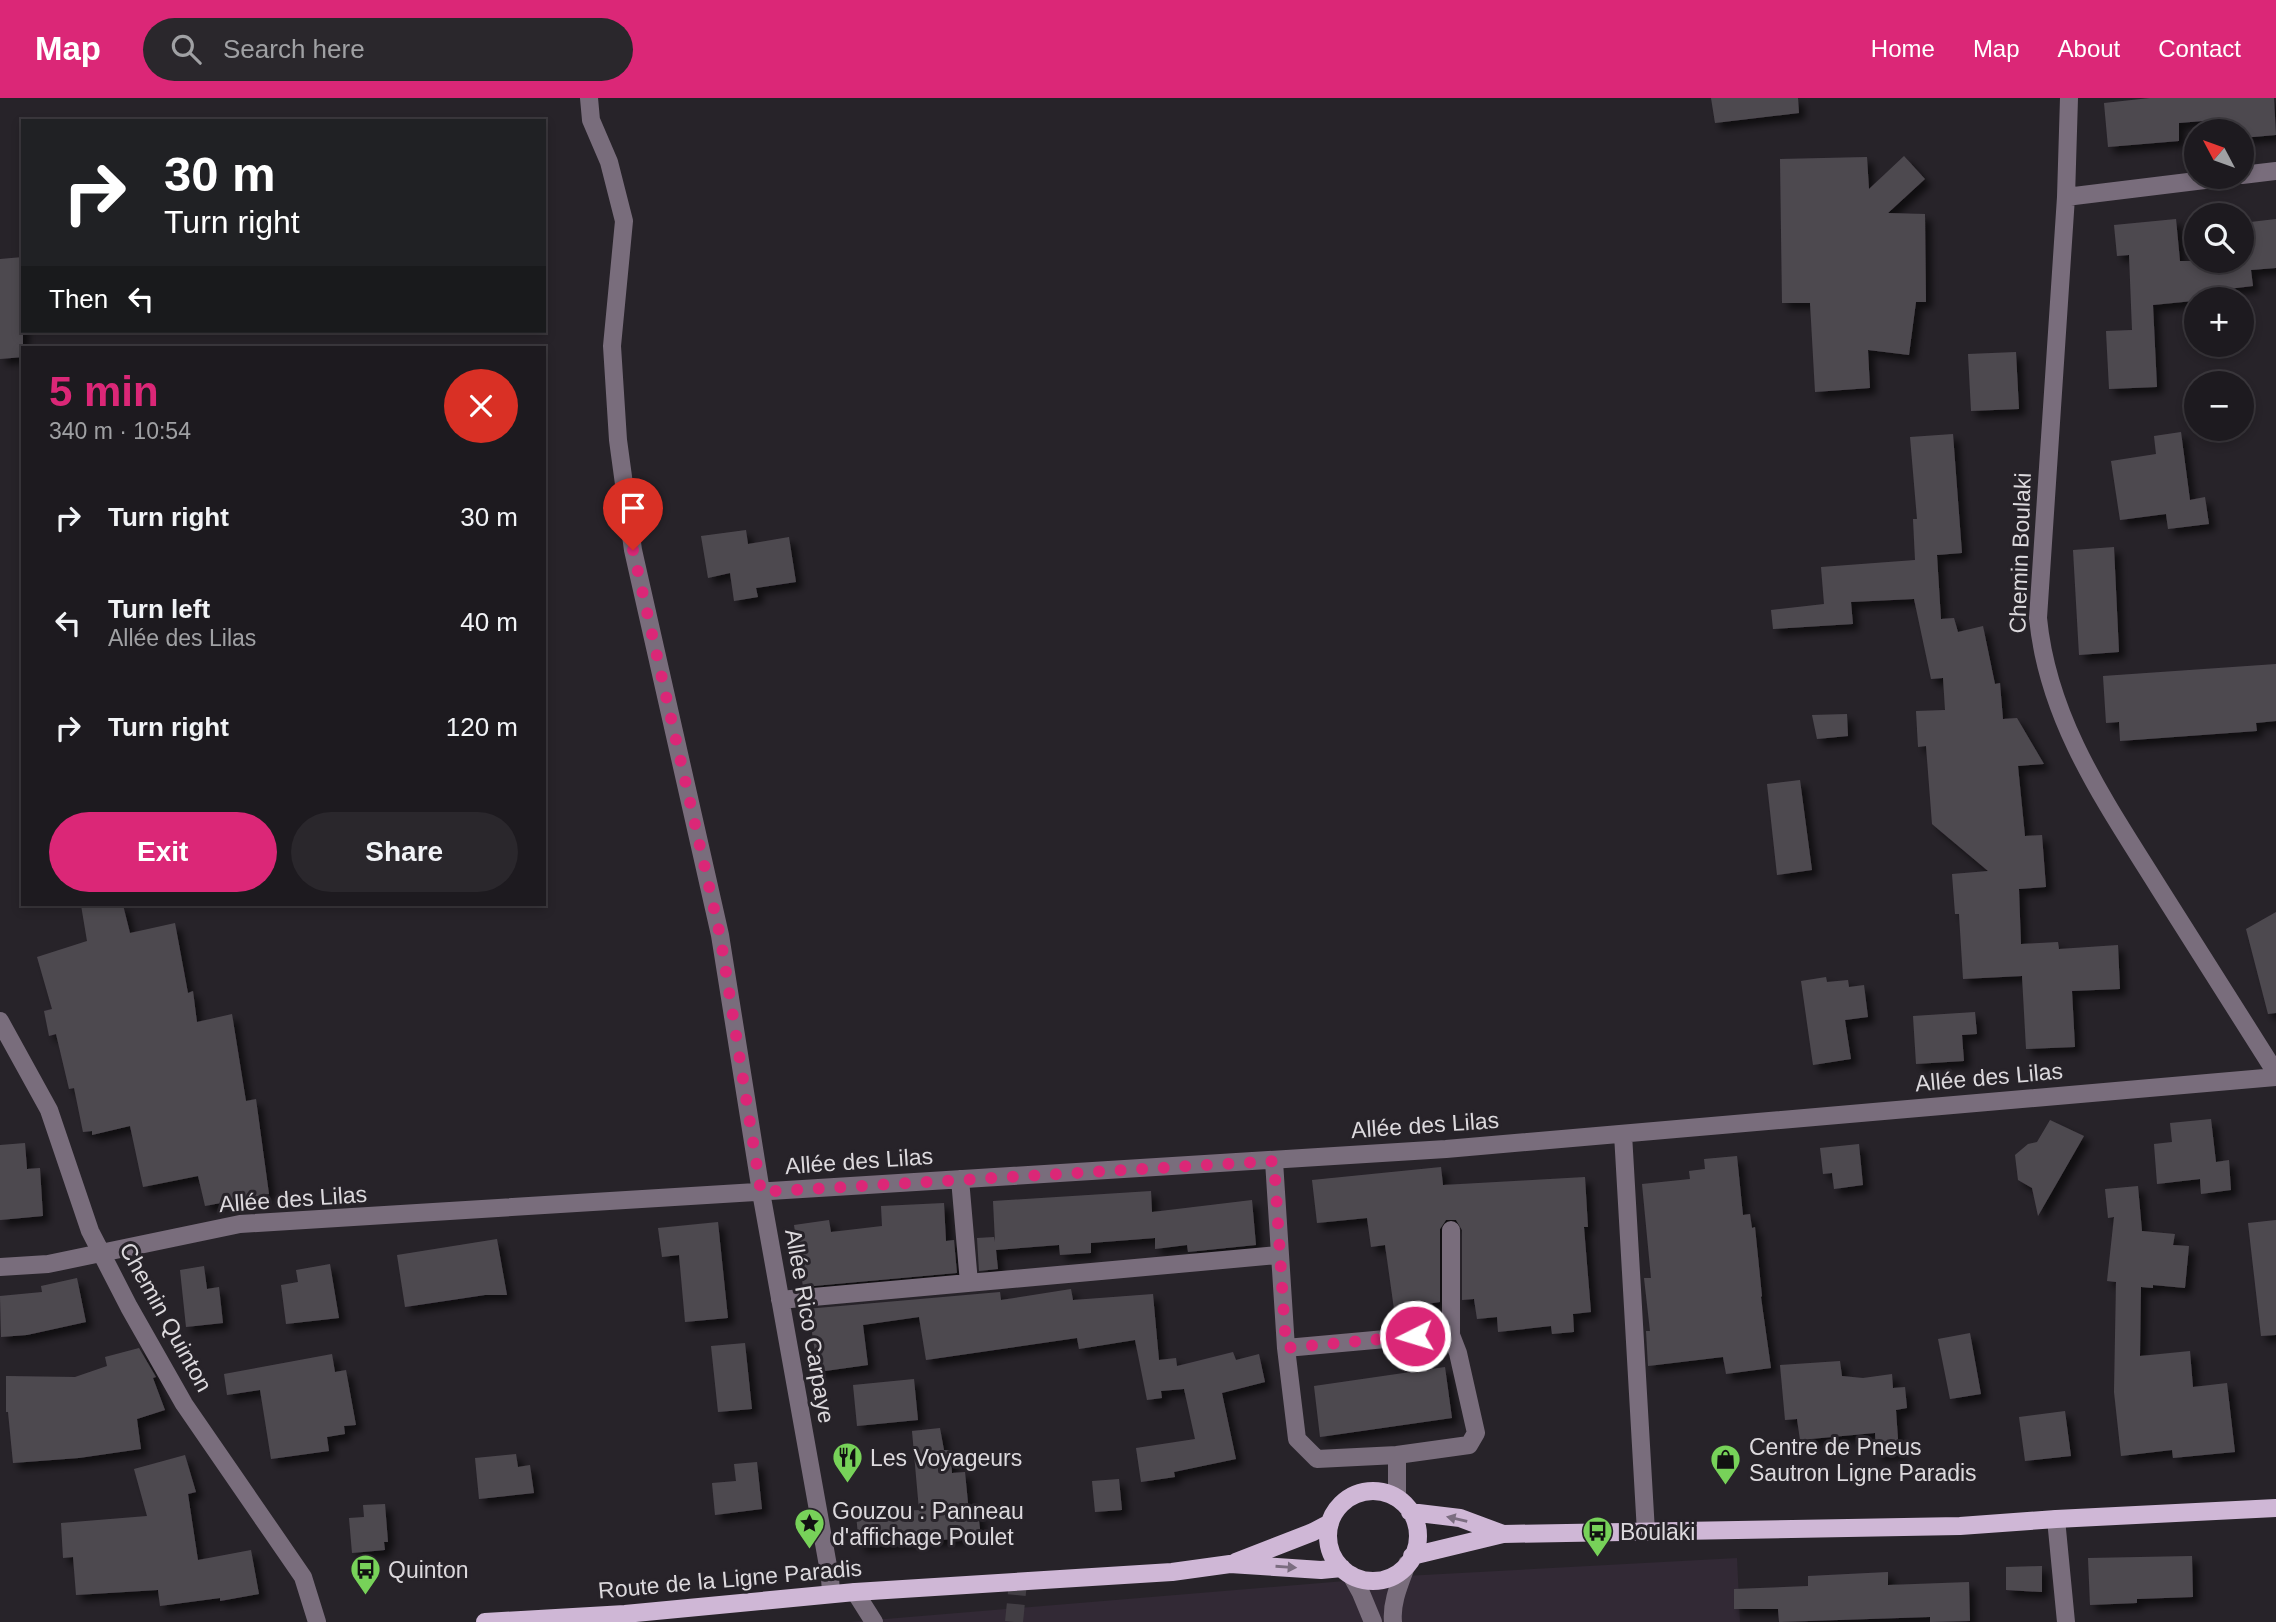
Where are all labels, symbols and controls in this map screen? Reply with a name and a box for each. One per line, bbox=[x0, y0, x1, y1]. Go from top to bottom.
search box bbox=[143, 18, 633, 81]
text: Map bbox=[35, 30, 101, 67]
icon: search bbox=[167, 30, 205, 68]
text: Search here bbox=[223, 34, 365, 64]
text: Home bbox=[1871, 35, 1935, 62]
text: Map bbox=[1973, 35, 2020, 62]
text: About bbox=[2058, 35, 2120, 62]
text: Contact bbox=[2158, 35, 2241, 62]
north arrow bbox=[2184, 119, 2254, 189]
map controls bbox=[2184, 119, 2254, 441]
icon: right bbox=[49, 147, 140, 238]
text: 30 m bbox=[164, 147, 276, 201]
button: search bbox=[2184, 203, 2254, 273]
text: Turn right bbox=[164, 204, 300, 240]
icon: left bbox=[122, 280, 160, 318]
text: Then bbox=[49, 284, 108, 314]
button: + bbox=[2184, 287, 2254, 357]
text: 5 min bbox=[49, 368, 159, 415]
button: close bbox=[444, 369, 518, 443]
button: − bbox=[2184, 371, 2254, 441]
text: 340 m · 10:54 bbox=[49, 418, 191, 444]
street label: Chemin Boulaki bbox=[2004, 472, 2036, 634]
pin bbox=[603, 478, 663, 550]
icon: arrive bbox=[614, 489, 652, 527]
icon: right bbox=[49, 499, 87, 537]
text: Turn right bbox=[108, 502, 229, 532]
text: 30 m bbox=[460, 502, 518, 532]
text: Turn left bbox=[108, 594, 210, 624]
icon: left bbox=[49, 604, 87, 642]
text: 40 m bbox=[460, 607, 518, 637]
text: Allée des Lilas bbox=[108, 625, 256, 651]
icon: right bbox=[49, 709, 87, 747]
text: Turn right bbox=[108, 712, 229, 742]
text: 120 m bbox=[446, 712, 518, 742]
button: Exit bbox=[49, 812, 277, 892]
button: Share bbox=[291, 812, 518, 892]
street label: Allée des Lilas bbox=[1914, 1058, 2064, 1096]
street label: Allée des Lilas bbox=[1350, 1107, 1500, 1143]
street label: Allée des Lilas bbox=[784, 1143, 934, 1179]
street label: Allée des Lilas bbox=[218, 1181, 368, 1217]
street label: Allée Rico Carpaye bbox=[780, 1227, 840, 1425]
street label: Chemin Quinton bbox=[114, 1238, 218, 1396]
position arrow bbox=[1378, 1299, 1452, 1373]
place label: Centre de Pneus Sautron Ligne Paradis bbox=[1749, 1434, 1977, 1486]
restaurant icon: Les Voyageurs bbox=[830, 1441, 864, 1485]
shop icon: Centre de Pneus Sautron Ligne Paradis bbox=[1709, 1443, 1743, 1487]
place label: Les Voyageurs bbox=[870, 1445, 1022, 1471]
place label: Gouzou : Panneau d'affichage Poulet bbox=[832, 1498, 1024, 1550]
place icon: Gouzou : Panneau d'affichage Poulet bbox=[792, 1507, 826, 1551]
one-way arrow bbox=[1446, 1513, 1468, 1524]
bus stop icon: Boulaki bbox=[1580, 1515, 1614, 1559]
place label: Boulaki bbox=[1620, 1519, 1695, 1545]
bus stop icon: Quinton bbox=[348, 1553, 382, 1597]
street label: Route de la Ligne Paradis bbox=[597, 1555, 863, 1603]
place label: Quinton bbox=[388, 1557, 469, 1583]
one-way arrow bbox=[1275, 1562, 1297, 1573]

